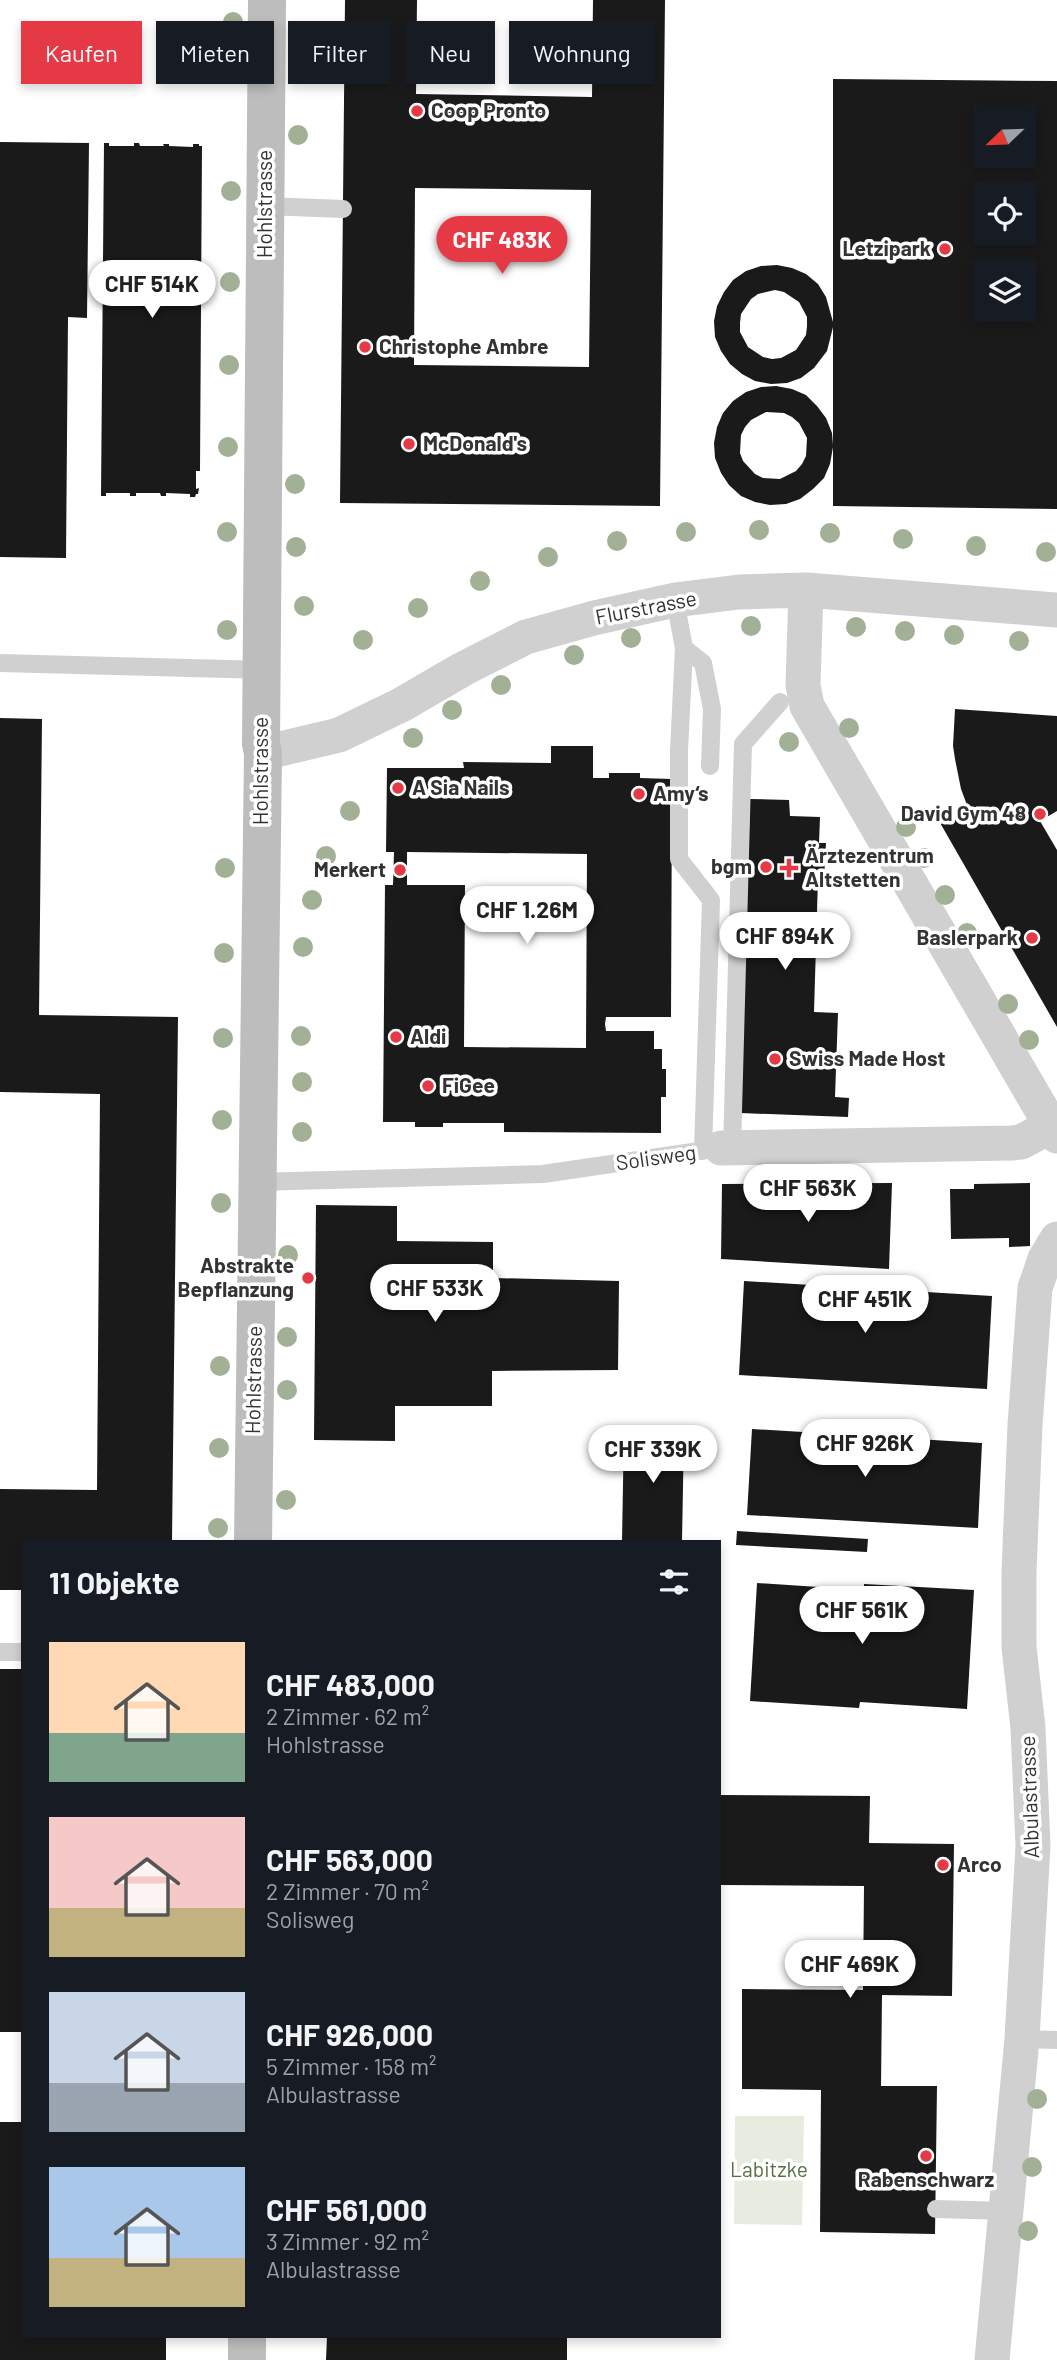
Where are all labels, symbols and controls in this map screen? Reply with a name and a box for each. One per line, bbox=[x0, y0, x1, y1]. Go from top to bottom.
chip: Kaufen bbox=[21, 21, 142, 84]
chip: Mieten bbox=[156, 21, 274, 84]
chip: Filter bbox=[288, 21, 391, 84]
chip: Neu bbox=[405, 21, 495, 84]
chip: Wohnung bbox=[509, 21, 655, 84]
place label: Coop Pronto bbox=[431, 97, 546, 122]
marker: Coop Pronto bbox=[409, 103, 425, 119]
north arrow bbox=[973, 105, 1036, 168]
map controls bbox=[973, 105, 1036, 322]
street label: Hohlstrasse bbox=[251, 150, 276, 258]
button: locate bbox=[973, 182, 1036, 245]
pin: CHF 483K bbox=[430, 216, 574, 276]
text: CHF 483K bbox=[452, 225, 552, 253]
place label: Letzipark bbox=[843, 235, 931, 260]
marker: Letzipark bbox=[937, 241, 953, 257]
button: layers bbox=[973, 259, 1036, 322]
pin: CHF 514K bbox=[80, 260, 224, 320]
text: CHF 514K bbox=[105, 269, 199, 297]
place label: Christophe Ambre bbox=[379, 333, 548, 358]
marker: Christophe Ambre bbox=[357, 339, 373, 355]
place label: McDonald's bbox=[423, 430, 527, 455]
marker: McDonald's bbox=[401, 436, 417, 452]
street label: Flurstrasse bbox=[593, 584, 699, 629]
street label: Hohlstrasse bbox=[247, 717, 272, 825]
place label: A Sia Nails bbox=[412, 774, 510, 799]
marker: A Sia Nails bbox=[390, 780, 406, 796]
place label: Amy‘s bbox=[653, 780, 709, 805]
marker: Amy‘s bbox=[631, 786, 647, 802]
place label: David Gym 48 bbox=[901, 800, 1026, 825]
marker: David Gym 48 bbox=[1032, 806, 1048, 822]
place label: Ärztezentrum Altstetten bbox=[805, 842, 934, 891]
place label: bgm bbox=[711, 853, 752, 878]
place label: Merkert bbox=[314, 856, 386, 881]
marker: Ärztezentrum Altstetten bbox=[779, 858, 799, 878]
marker: bgm bbox=[758, 859, 774, 875]
marker: Merkert bbox=[392, 862, 408, 878]
pin: CHF 1.26M bbox=[447, 886, 607, 946]
text: CHF 1.26M bbox=[476, 895, 578, 923]
pin: CHF 894K bbox=[713, 912, 857, 972]
text: CHF 894K bbox=[736, 921, 834, 949]
place label: Baslerpark bbox=[917, 924, 1018, 949]
marker: Baslerpark bbox=[1024, 930, 1040, 946]
place label: Aldi bbox=[410, 1023, 446, 1048]
marker: Aldi bbox=[388, 1029, 404, 1045]
place label: Swiss Made Host bbox=[789, 1045, 945, 1070]
marker: Swiss Made Host bbox=[767, 1051, 783, 1067]
place label: FiGee bbox=[442, 1072, 495, 1097]
marker: FiGee bbox=[420, 1078, 436, 1094]
street label: Solisweg bbox=[614, 1139, 697, 1174]
pin: CHF 563K bbox=[736, 1164, 880, 1224]
text: CHF 563K bbox=[759, 1173, 857, 1201]
place label: Abstrakte Bepflanzung bbox=[177, 1252, 294, 1301]
pin: CHF 533K bbox=[363, 1264, 507, 1324]
marker: Abstrakte Bepflanzung bbox=[300, 1270, 316, 1286]
text: CHF 533K bbox=[386, 1273, 484, 1301]
pin: CHF 451K bbox=[793, 1276, 937, 1335]
text: CHF 451K bbox=[818, 1284, 912, 1312]
street label: Hohlstrasse bbox=[239, 1326, 266, 1434]
pin: CHF 926K bbox=[793, 1420, 937, 1479]
pin: CHF 339K bbox=[581, 1426, 725, 1485]
text: CHF 926K bbox=[816, 1428, 914, 1456]
text: CHF 339K bbox=[604, 1434, 702, 1462]
icon: filters bbox=[655, 1563, 693, 1601]
text: 11 Objekte bbox=[49, 1564, 180, 1600]
pin: CHF 561K bbox=[790, 1586, 934, 1646]
text: CHF 561K bbox=[815, 1595, 909, 1623]
text: CHF 483,000 bbox=[266, 1666, 435, 1702]
icon: home bbox=[105, 1670, 189, 1754]
text: 2 Zimmer · 62 m² bbox=[266, 1702, 429, 1730]
text: Hohlstrasse bbox=[266, 1730, 385, 1758]
street label: Albulastrasse bbox=[1014, 1735, 1043, 1859]
text: CHF 563,000 bbox=[266, 1841, 433, 1877]
icon: home bbox=[105, 1845, 189, 1929]
place label: Arco bbox=[957, 1851, 1002, 1876]
marker: Arco bbox=[935, 1857, 951, 1873]
text: 2 Zimmer · 70 m² bbox=[266, 1877, 429, 1905]
text: Solisweg bbox=[266, 1905, 354, 1933]
pin: CHF 469K bbox=[778, 1940, 922, 2000]
text: CHF 469K bbox=[801, 1949, 899, 1977]
text: CHF 926,000 bbox=[266, 2016, 433, 2052]
icon: home bbox=[105, 2020, 189, 2104]
text: 5 Zimmer · 158 m² bbox=[266, 2052, 436, 2080]
text: Albulastrasse bbox=[266, 2080, 401, 2108]
marker: Rabenschwarz bbox=[918, 2148, 934, 2164]
park label: Labitzke bbox=[730, 2156, 808, 2181]
place label: Rabenschwarz bbox=[858, 2166, 995, 2191]
text: CHF 561,000 bbox=[266, 2191, 427, 2227]
icon: home bbox=[105, 2195, 189, 2279]
text: 3 Zimmer · 92 m² bbox=[266, 2227, 429, 2255]
text: Albulastrasse bbox=[266, 2255, 401, 2283]

